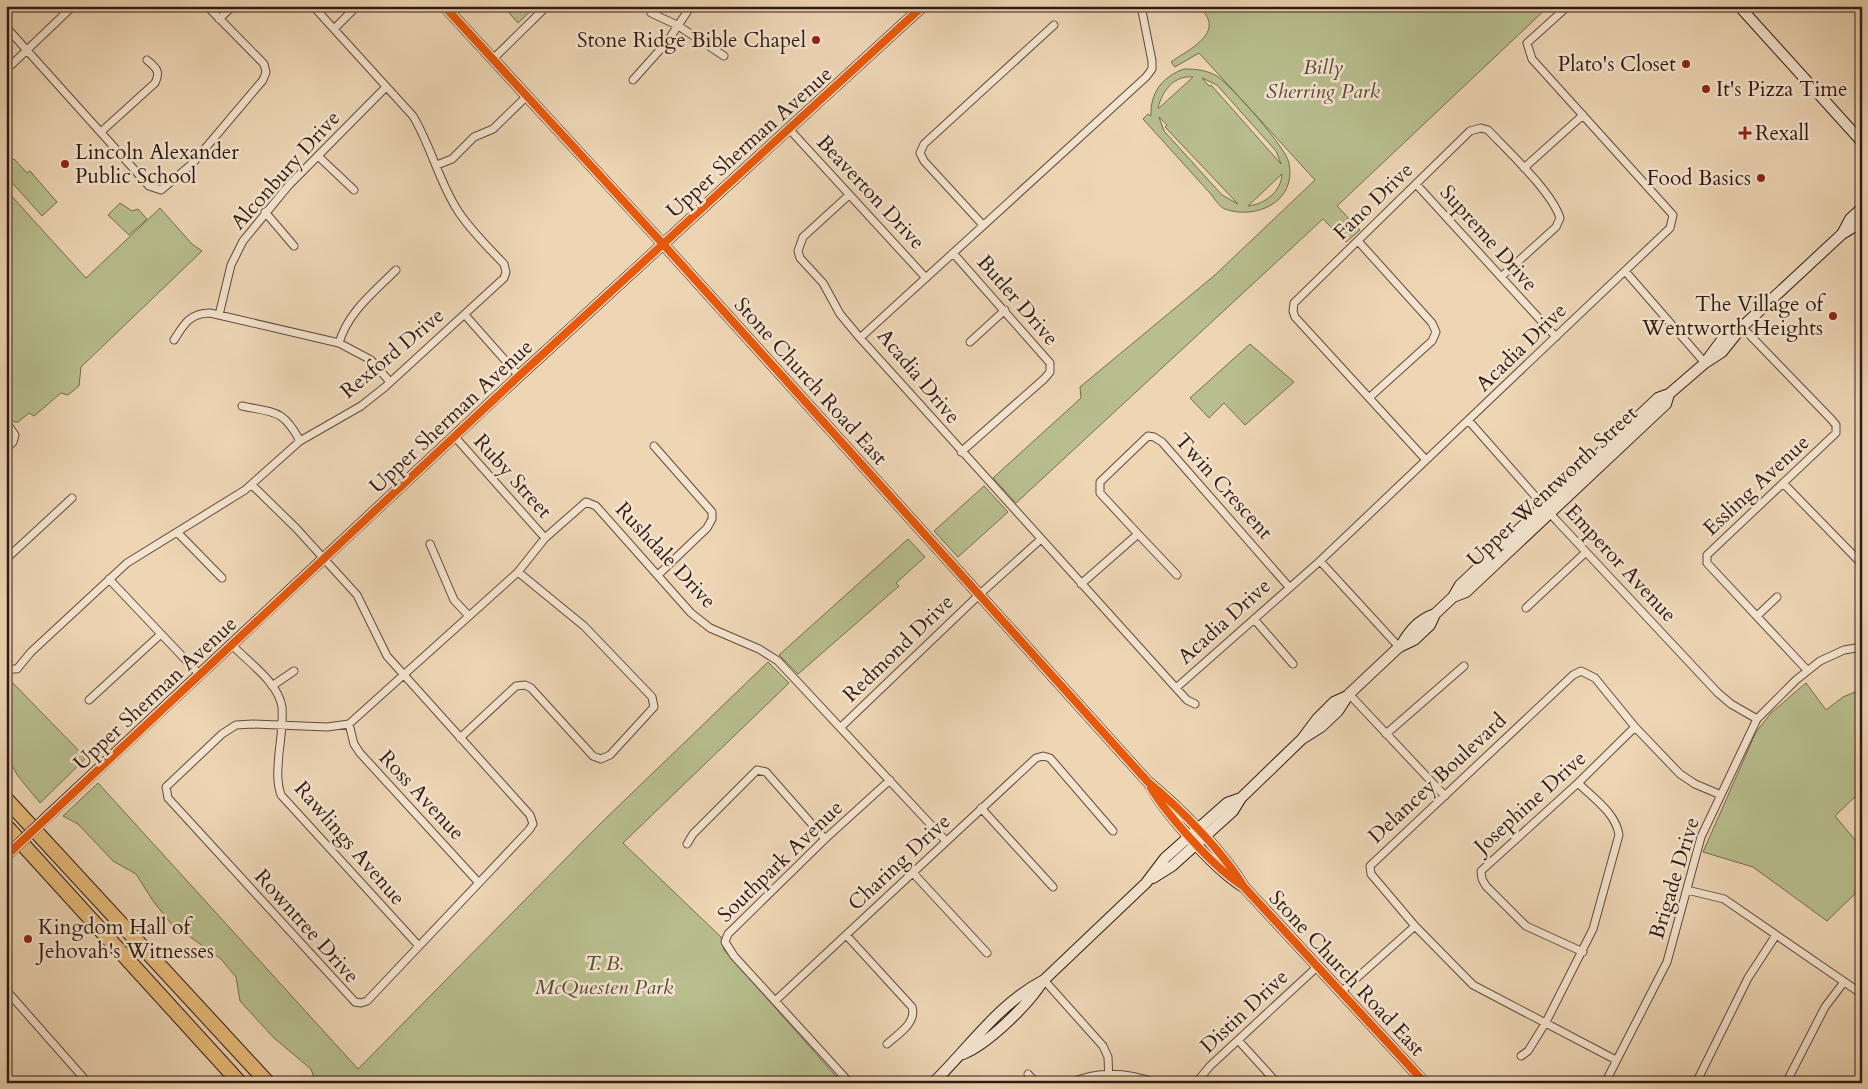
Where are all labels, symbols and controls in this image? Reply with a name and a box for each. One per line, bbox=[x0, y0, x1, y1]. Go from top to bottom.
place label: Stone Ridge Bible Chapel bbox=[577, 26, 806, 55]
marker: Stone Ridge Bible Chapel bbox=[810, 34, 822, 46]
place label: Plato's Closet bbox=[1558, 50, 1676, 79]
park label: Billy Sherring Park bbox=[1266, 53, 1380, 106]
marker: Plato's Closet bbox=[1680, 58, 1692, 70]
street label: Upper Sherman Avenue bbox=[660, 60, 839, 225]
place label: It's Pizza Time bbox=[1716, 75, 1848, 104]
marker: It's Pizza Time bbox=[1700, 83, 1712, 95]
street label: Alconbury Drive bbox=[224, 104, 347, 236]
place label: Rexall bbox=[1755, 119, 1809, 148]
marker: Rexall bbox=[1739, 127, 1751, 139]
street label: Beaverton Drive bbox=[810, 129, 931, 256]
place label: Lincoln Alexander Public School bbox=[75, 138, 239, 191]
street label: Fano Drive bbox=[1327, 156, 1420, 247]
marker: Lincoln Alexander Public School bbox=[59, 158, 71, 170]
place label: Food Basics bbox=[1647, 164, 1751, 193]
marker: Food Basics bbox=[1755, 172, 1767, 184]
street label: Supreme Drive bbox=[1433, 179, 1544, 298]
street label: Butler Drive bbox=[970, 249, 1065, 352]
place label: The Village of Wentworth Heights bbox=[1641, 290, 1827, 343]
street label: Stone Church Road East bbox=[727, 291, 894, 472]
street label: Acadia Drive bbox=[1469, 297, 1573, 398]
street label: Rexford Drive bbox=[334, 301, 450, 405]
marker: The Village of Wentworth Heights bbox=[1827, 310, 1839, 322]
street label: Acadia Drive bbox=[870, 322, 967, 430]
street label: Upper Sherman Avenue bbox=[363, 333, 540, 500]
street label: Upper Wentworth Street bbox=[1461, 399, 1644, 573]
street label: Twin Crescent bbox=[1168, 427, 1279, 546]
street label: Ruby Street bbox=[467, 428, 559, 525]
street label: Essling Avenue bbox=[1697, 428, 1816, 542]
street label: Rushdale Drive bbox=[609, 496, 723, 615]
street label: Emperor Avenue bbox=[1558, 498, 1683, 629]
street label: Acadia Drive bbox=[1171, 572, 1277, 671]
street label: Redmond Drive bbox=[837, 588, 960, 709]
street label: Upper Sherman Avenue bbox=[67, 610, 244, 777]
street label: Delancey Boulevard bbox=[1362, 707, 1513, 850]
street label: Ross Avenue bbox=[372, 744, 471, 847]
street label: Josephine Drive bbox=[1466, 744, 1593, 863]
street label: Rawlings Avenue bbox=[287, 775, 412, 912]
street label: Southpark Avenue bbox=[711, 794, 850, 929]
street label: Charing Drive bbox=[842, 807, 957, 917]
street label: Brigade Drive bbox=[1642, 814, 1707, 943]
street label: Rowntree Drive bbox=[248, 863, 366, 990]
street label: Stone Church Road East bbox=[1262, 884, 1431, 1063]
place label: Kingdom Hall of Jehovah's Witnesses bbox=[35, 913, 214, 966]
marker: Kingdom Hall of Jehovah's Witnesses bbox=[22, 933, 34, 945]
park label: T. B. McQuesten Park bbox=[535, 949, 674, 1002]
street label: Distin Drive bbox=[1194, 963, 1295, 1060]

